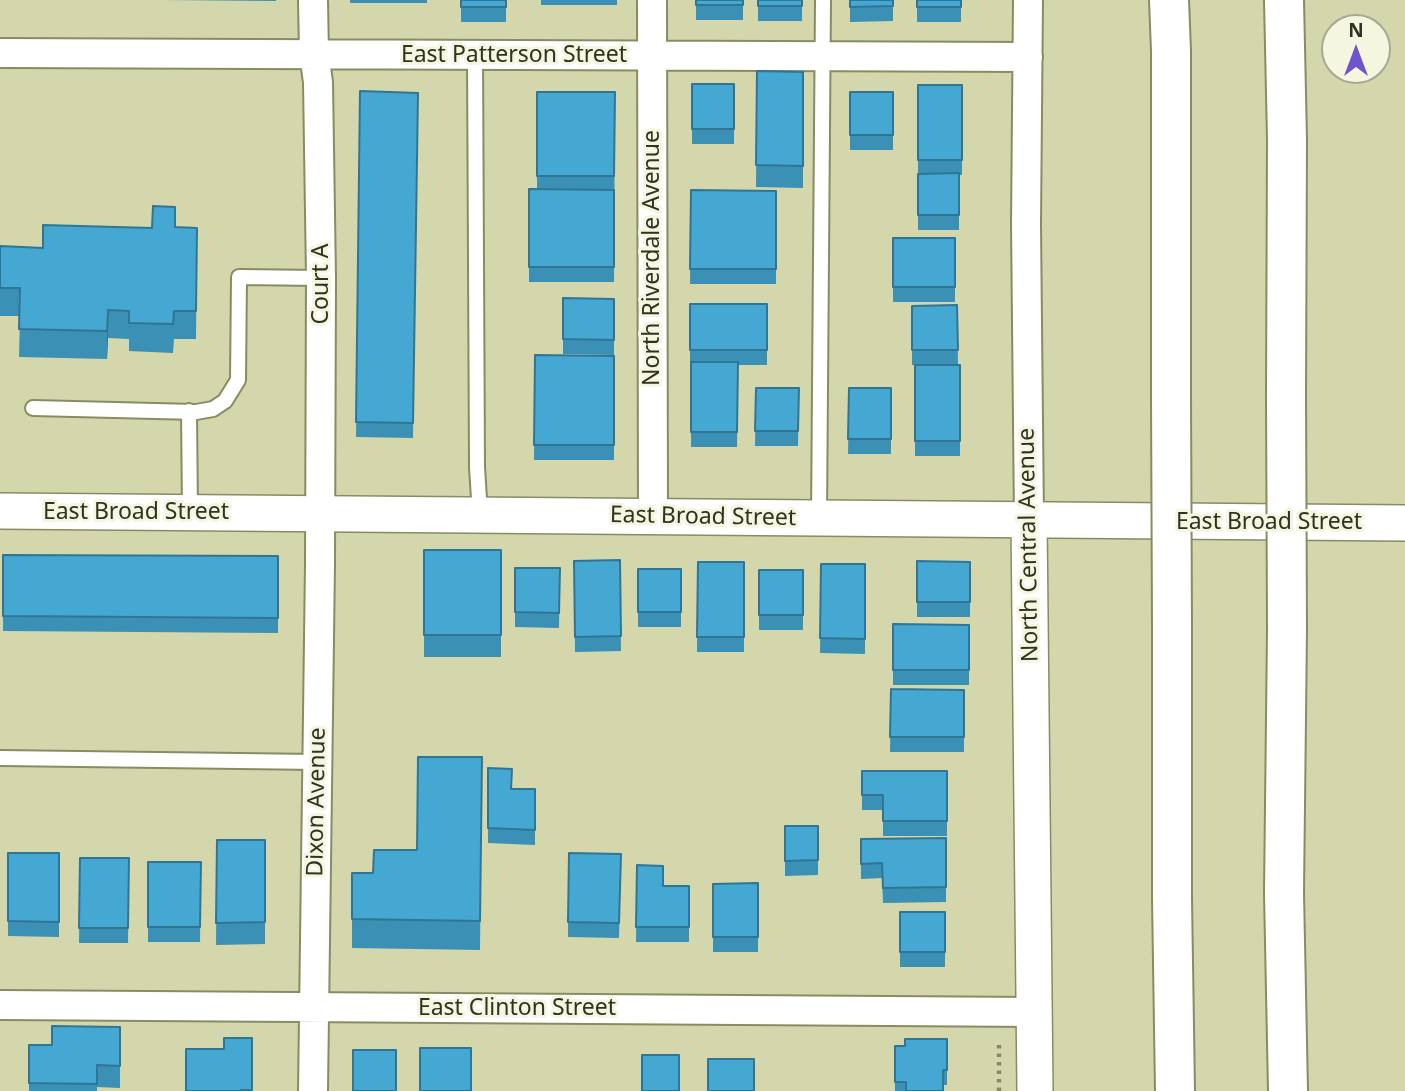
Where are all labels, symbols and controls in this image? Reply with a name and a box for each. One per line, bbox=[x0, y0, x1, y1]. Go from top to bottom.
north arrow bbox=[1321, 14, 1391, 84]
text: N bbox=[1348, 17, 1364, 43]
street label: East Patterson Street bbox=[401, 41, 627, 69]
street label: North Riverdale Avenue bbox=[638, 130, 666, 386]
street label: Court A bbox=[307, 243, 335, 325]
street label: North Central Avenue bbox=[1013, 428, 1045, 662]
street label: East Broad Street bbox=[43, 498, 229, 526]
street label: East Broad Street bbox=[610, 502, 796, 532]
street label: East Broad Street bbox=[1176, 508, 1362, 536]
street label: Dixon Avenue bbox=[302, 727, 332, 877]
street label: East Clinton Street bbox=[418, 994, 616, 1022]

